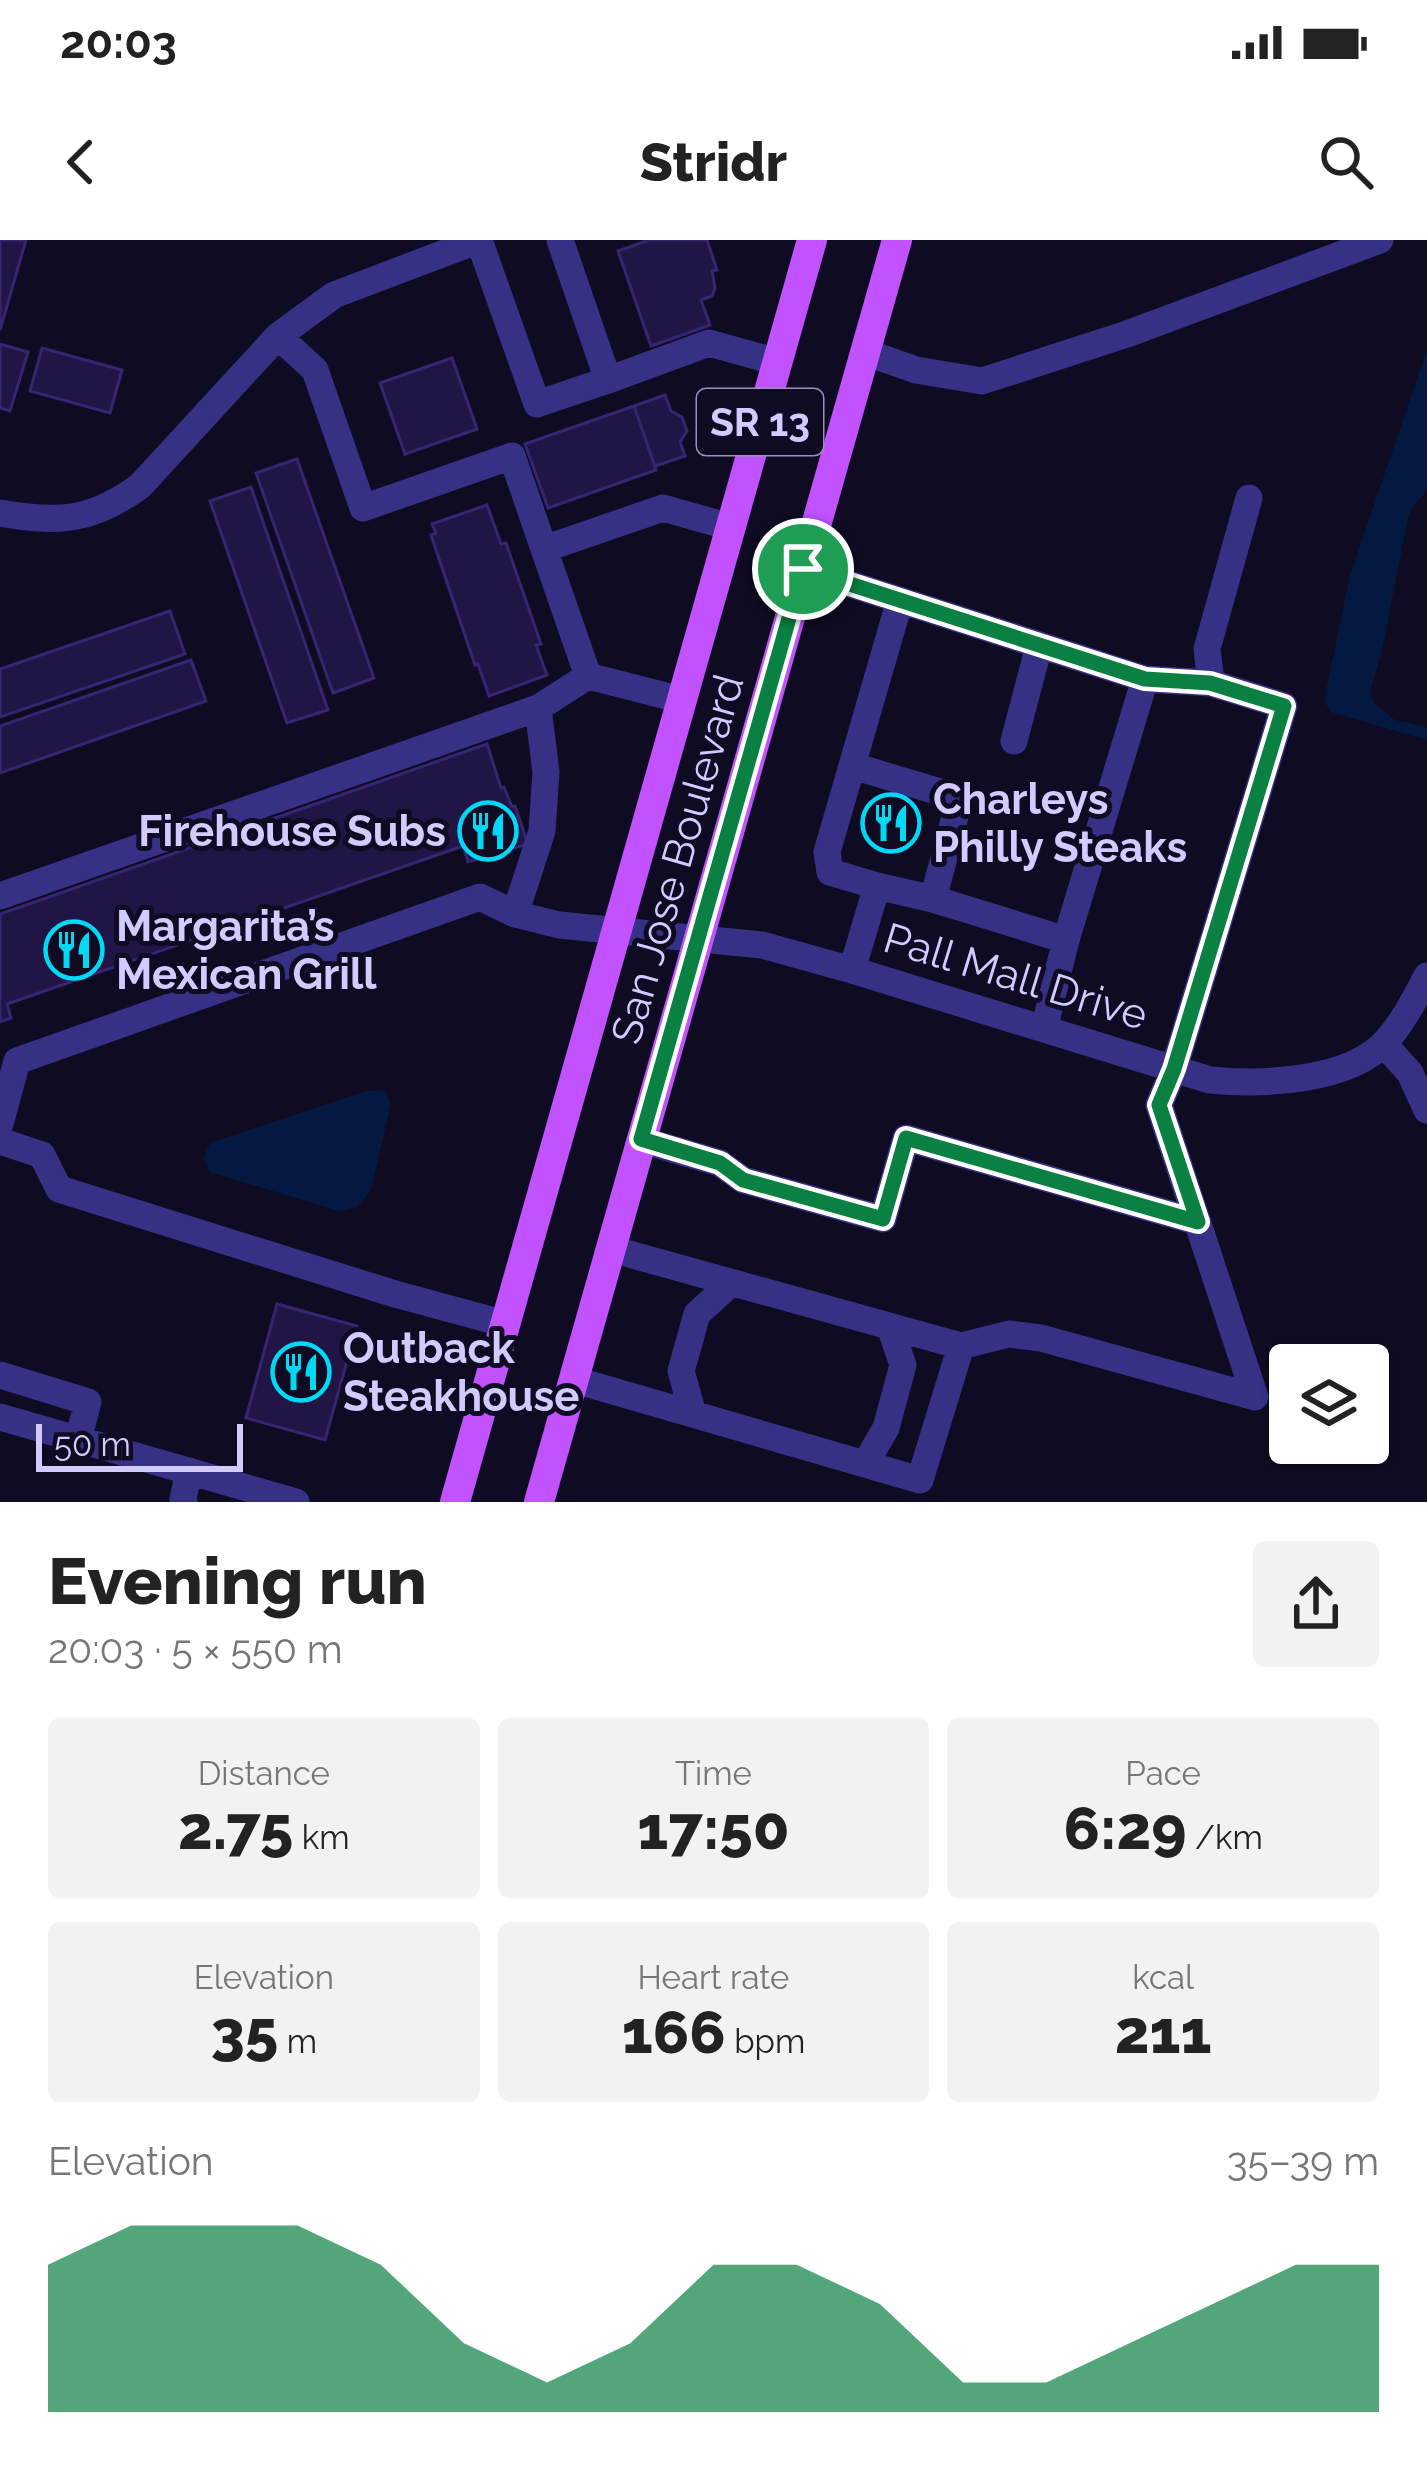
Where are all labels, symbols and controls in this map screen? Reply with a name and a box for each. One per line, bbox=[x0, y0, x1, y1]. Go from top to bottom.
text: 20:03 bbox=[60, 16, 177, 69]
icon: back bbox=[48, 129, 114, 195]
icon: search bbox=[1313, 129, 1379, 195]
text: Stridr bbox=[640, 130, 787, 194]
road number: SR 13 bbox=[697, 389, 823, 455]
pin bbox=[752, 518, 854, 620]
icon: arrive bbox=[770, 536, 836, 602]
street label: San Jose Boulevard bbox=[601, 669, 754, 1049]
place label: Charleys Philly Steaks bbox=[933, 775, 1187, 872]
restaurant icon: Charleys Philly Steaks bbox=[860, 792, 922, 854]
restaurant icon: Firehouse Subs bbox=[457, 800, 519, 862]
place label: Firehouse Subs bbox=[138, 807, 446, 856]
place label: Margarita’s Mexican Grill bbox=[116, 902, 377, 999]
street label: Pall Mall Drive bbox=[878, 913, 1154, 1040]
restaurant icon: Margarita’s Mexican Grill bbox=[43, 919, 105, 981]
place label: Outback Steakhouse bbox=[343, 1324, 579, 1421]
restaurant icon: Outback Steakhouse bbox=[270, 1341, 332, 1403]
map controls bbox=[1269, 1344, 1389, 1464]
button: layers bbox=[1269, 1344, 1389, 1464]
scale bar bbox=[36, 1418, 243, 1471]
text: 50 m bbox=[54, 1425, 131, 1464]
button: share bbox=[1253, 1541, 1379, 1667]
text: Evening run bbox=[48, 1542, 427, 1619]
text: 20:03 · 5 × 550 m bbox=[48, 1626, 343, 1672]
text: Distance bbox=[198, 1754, 330, 1793]
text: Time bbox=[675, 1754, 752, 1793]
text: Pace bbox=[1125, 1754, 1201, 1793]
text: 2.75 bbox=[178, 1793, 293, 1863]
text: 17:50 bbox=[637, 1793, 790, 1863]
text: 6:29 bbox=[1064, 1793, 1187, 1863]
text: km bbox=[293, 1818, 350, 1857]
text: /km bbox=[1187, 1818, 1263, 1857]
text: Elevation bbox=[194, 1958, 334, 1997]
text: Heart rate bbox=[637, 1958, 789, 1997]
text: kcal bbox=[1132, 1958, 1194, 1997]
text: 35 bbox=[211, 1997, 278, 2067]
text: 166 bbox=[622, 1997, 726, 2067]
text: 211 bbox=[1115, 1997, 1212, 2067]
text: m bbox=[278, 2022, 317, 2061]
text: bpm bbox=[726, 2022, 805, 2061]
text: Elevation bbox=[48, 2138, 214, 2184]
text: 35–39 m bbox=[1227, 2138, 1379, 2184]

